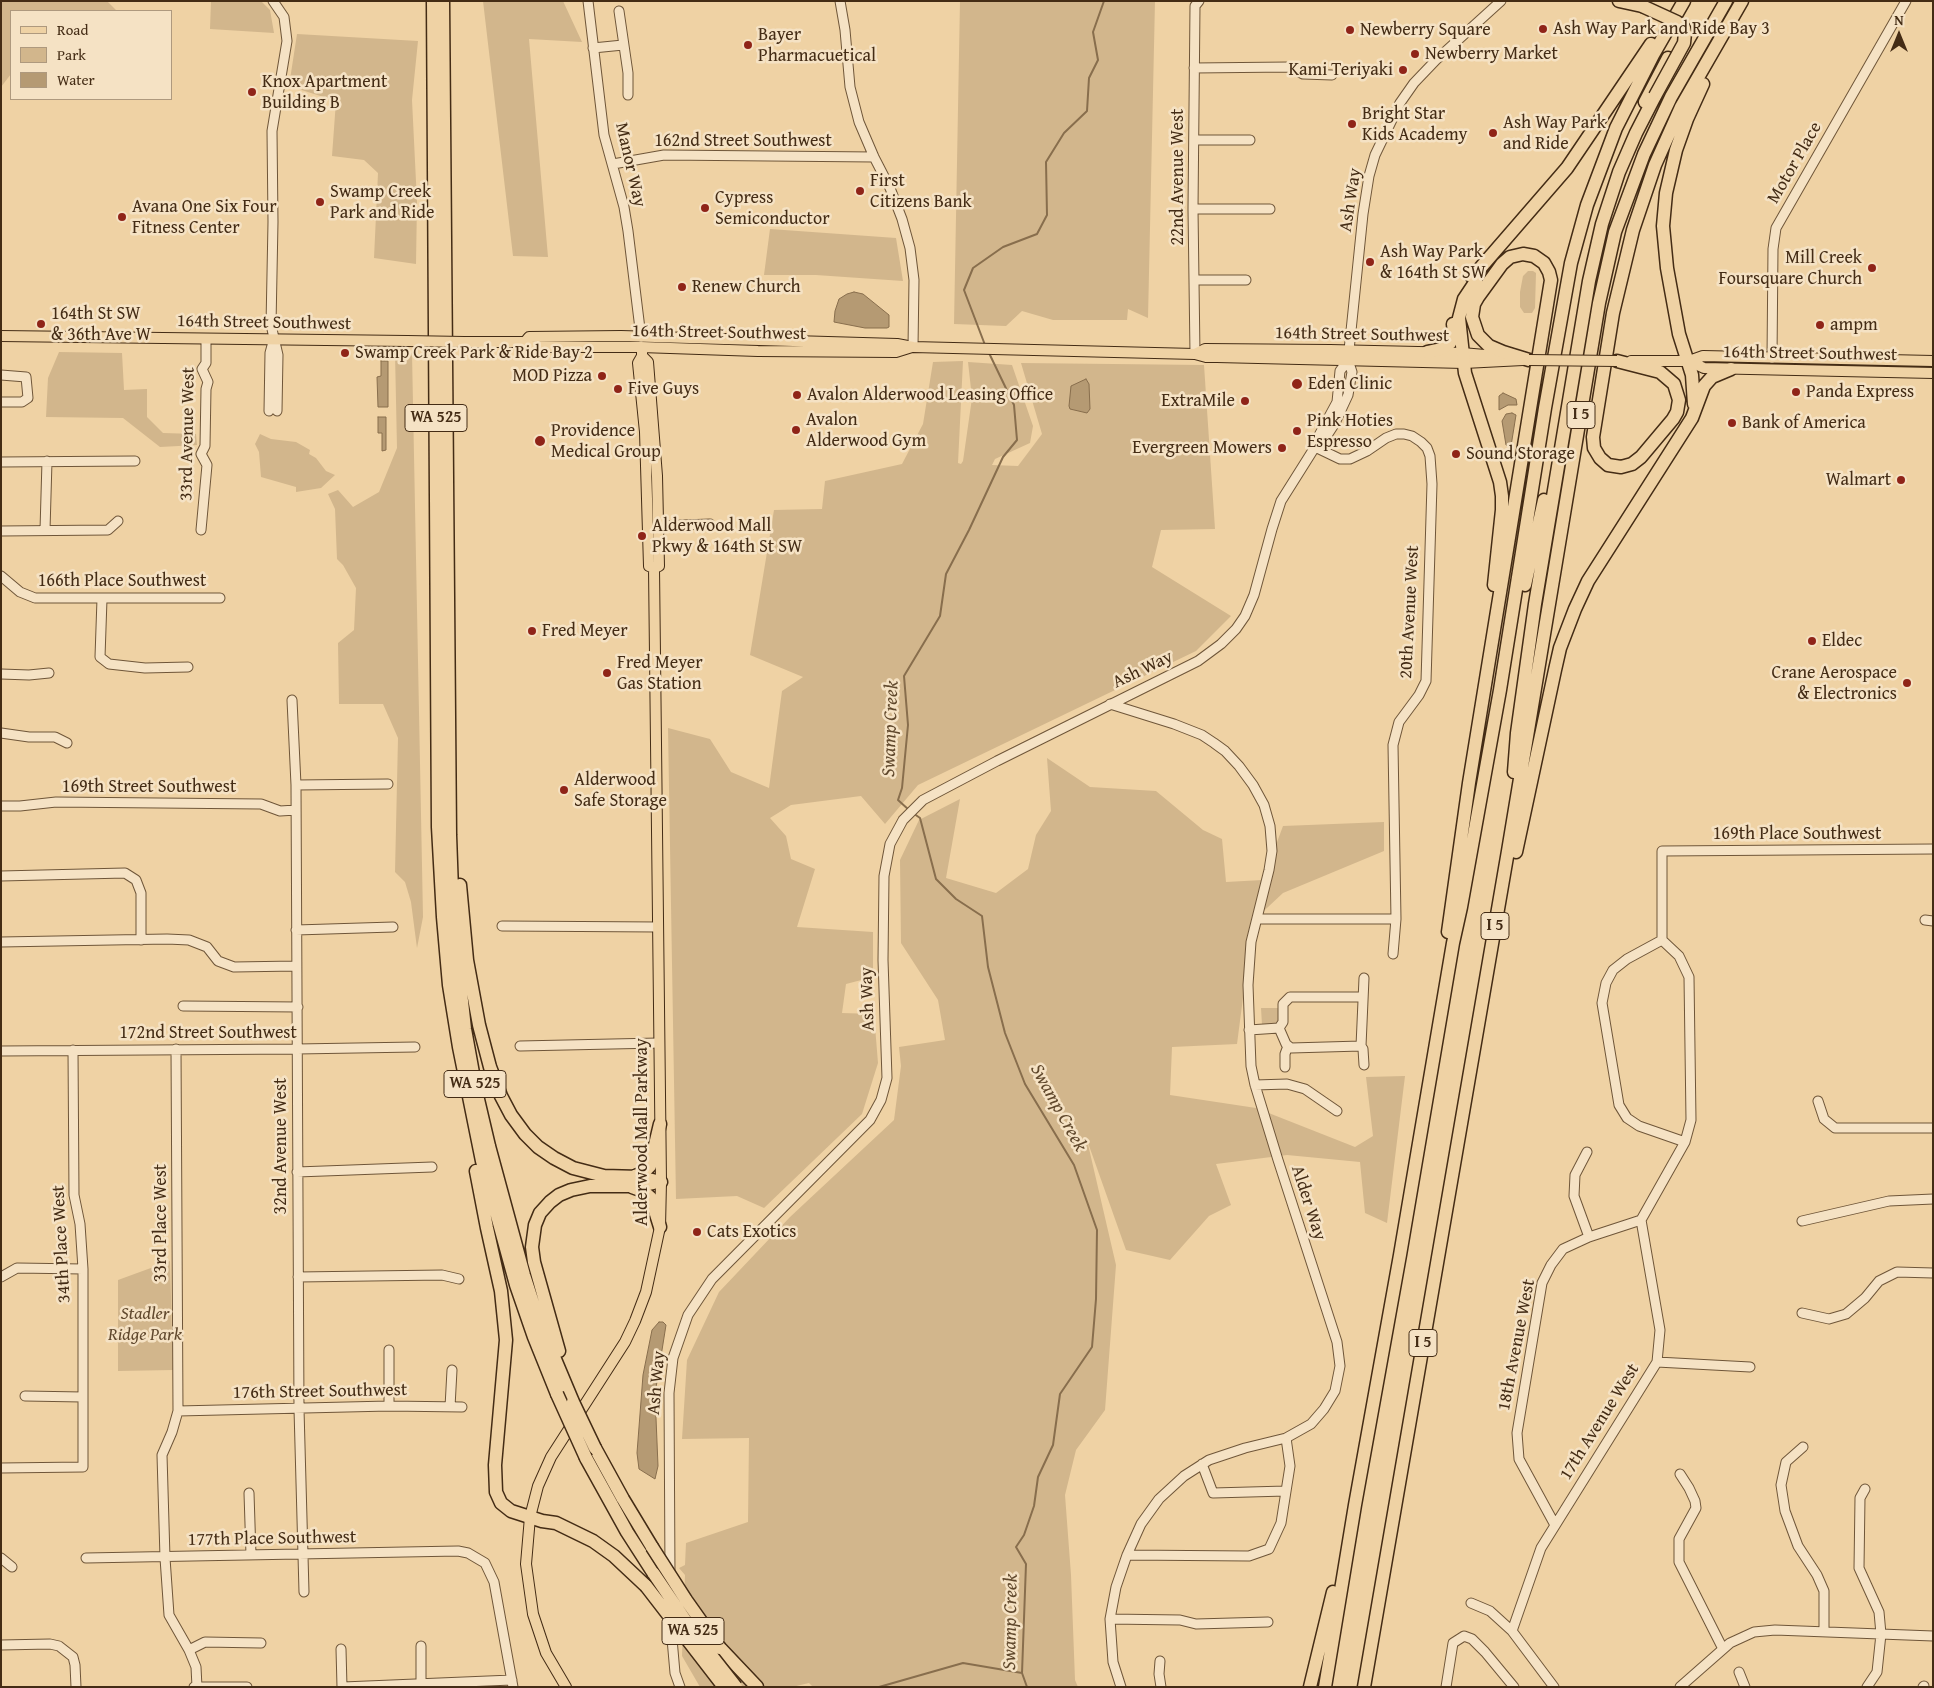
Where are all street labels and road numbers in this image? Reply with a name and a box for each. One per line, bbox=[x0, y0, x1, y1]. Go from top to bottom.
street label: 22nd Avenue West bbox=[1167, 109, 1189, 245]
street label: Motor Place bbox=[1763, 118, 1827, 208]
street label: Manor Way bbox=[610, 121, 650, 209]
street label: 162nd Street Southwest bbox=[654, 130, 832, 152]
street label: Ash Way bbox=[1335, 167, 1367, 233]
street label: 164th Street Southwest bbox=[177, 311, 351, 335]
street label: 164th Street Southwest bbox=[632, 321, 806, 345]
street label: 164th Street Southwest bbox=[1275, 323, 1449, 347]
street label: 164th Street Southwest bbox=[1723, 342, 1897, 366]
street label: 33rd Avenue West bbox=[176, 367, 200, 501]
road number: I 5 bbox=[1567, 402, 1595, 428]
road number: WA 525 bbox=[405, 404, 467, 432]
street label: 20th Avenue West bbox=[1396, 545, 1424, 679]
street label: 166th Place Southwest bbox=[38, 570, 206, 592]
street label: Ash Way bbox=[1109, 646, 1177, 694]
street label: 169th Street Southwest bbox=[62, 776, 236, 798]
street label: 169th Place Southwest bbox=[1713, 823, 1881, 845]
road number: I 5 bbox=[1481, 912, 1509, 939]
street label: Ash Way bbox=[856, 967, 880, 1031]
street label: 172nd Street Southwest bbox=[119, 1022, 297, 1044]
street label: Alderwood Mall Parkway bbox=[631, 1038, 653, 1226]
road number: WA 525 bbox=[444, 1070, 506, 1098]
street label: 32nd Avenue West bbox=[270, 1078, 292, 1214]
street label: Alder Way bbox=[1286, 1163, 1330, 1243]
street label: 33rd Place West bbox=[150, 1164, 172, 1282]
street label: 34th Place West bbox=[48, 1185, 76, 1303]
street label: 18th Avenue West bbox=[1494, 1277, 1540, 1413]
road number: I 5 bbox=[1409, 1330, 1437, 1356]
street label: Ash Way bbox=[643, 1350, 671, 1416]
street label: 17th Avenue West bbox=[1555, 1360, 1645, 1484]
street label: 176th Street Southwest bbox=[233, 1380, 407, 1404]
street label: 177th Place Southwest bbox=[188, 1527, 356, 1551]
road number: WA 525 bbox=[662, 1618, 724, 1644]

